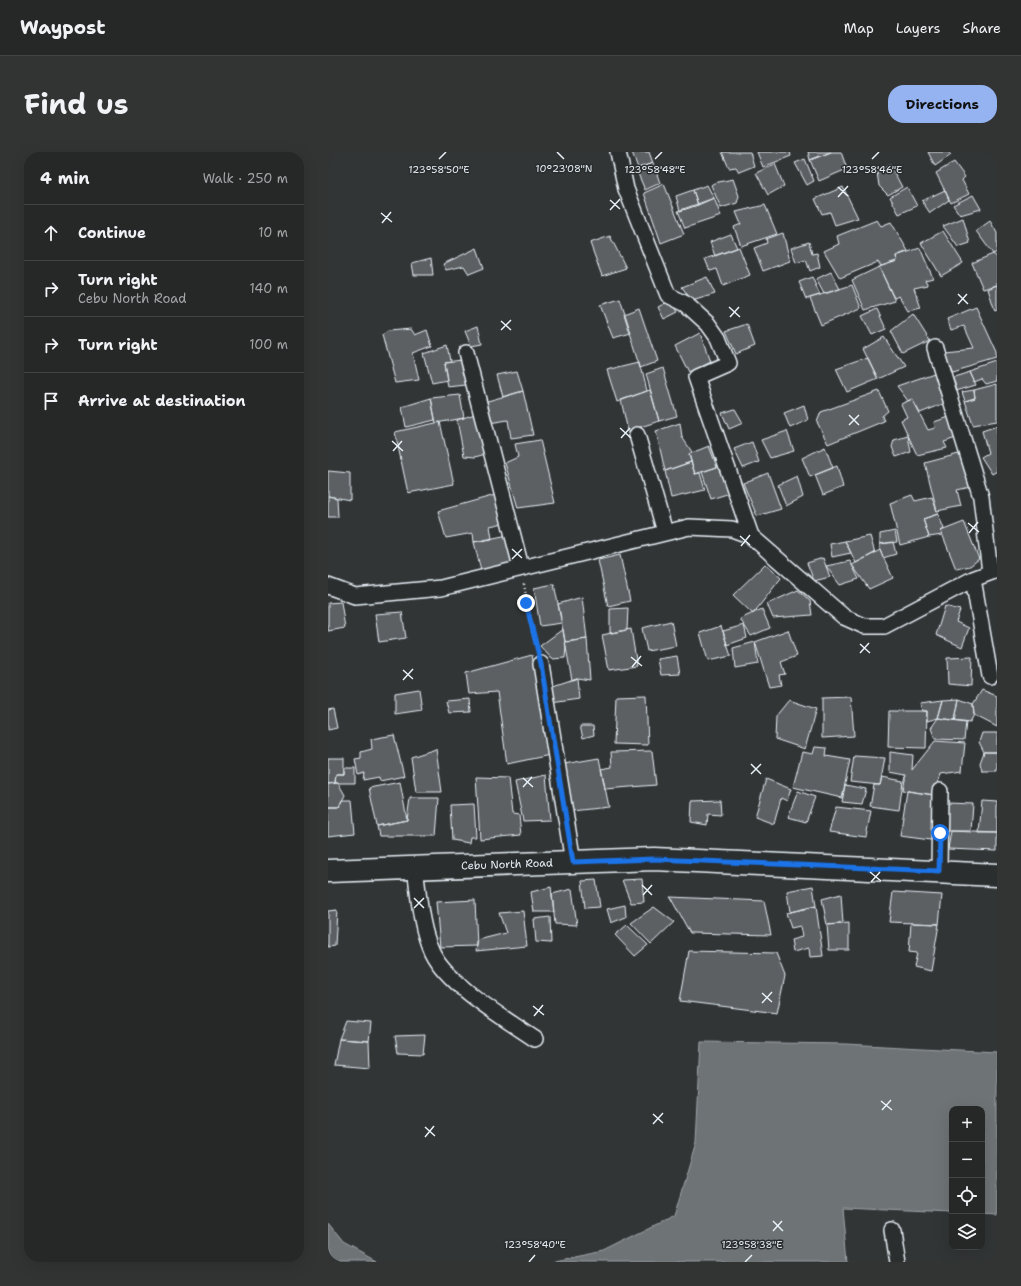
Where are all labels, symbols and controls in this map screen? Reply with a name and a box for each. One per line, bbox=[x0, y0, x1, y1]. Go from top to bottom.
text: Waypost bbox=[20, 15, 105, 40]
text: Map bbox=[844, 19, 874, 37]
text: Layers bbox=[896, 19, 940, 37]
text: Share bbox=[962, 19, 1001, 37]
text: Find us bbox=[24, 85, 129, 123]
button: Directions bbox=[888, 85, 997, 123]
text: 10°23'08"N bbox=[536, 162, 592, 175]
text: 123°58'50"E bbox=[408, 163, 470, 176]
text: 123°58'48"E bbox=[624, 163, 686, 176]
text: 123°58'46"E bbox=[842, 163, 902, 176]
text: 4 min bbox=[40, 167, 90, 189]
text: Walk · 250 m bbox=[203, 170, 288, 187]
icon: ahead bbox=[40, 222, 62, 244]
text: Continue bbox=[78, 223, 146, 243]
text: 10 m bbox=[258, 224, 288, 241]
text: Turn right bbox=[78, 270, 158, 290]
icon: right bbox=[40, 278, 62, 300]
text: 140 m bbox=[249, 280, 288, 297]
text: Cebu North Road bbox=[78, 290, 186, 307]
icon: right bbox=[40, 334, 62, 356]
text: Turn right bbox=[78, 335, 158, 355]
text: 100 m bbox=[249, 336, 288, 353]
icon: arrive bbox=[40, 390, 62, 412]
text: Arrive at destination bbox=[78, 391, 246, 411]
route end bbox=[517, 594, 535, 612]
route start bbox=[931, 824, 949, 842]
street label: Cebu North Road bbox=[461, 855, 553, 874]
map controls bbox=[949, 1106, 985, 1250]
button: + bbox=[949, 1106, 985, 1142]
button: − bbox=[949, 1142, 985, 1178]
button: locate bbox=[949, 1178, 985, 1214]
button: layers bbox=[949, 1214, 985, 1250]
text: 123°58'40"E bbox=[504, 1238, 566, 1251]
text: 123°58'38"E bbox=[721, 1238, 783, 1251]

